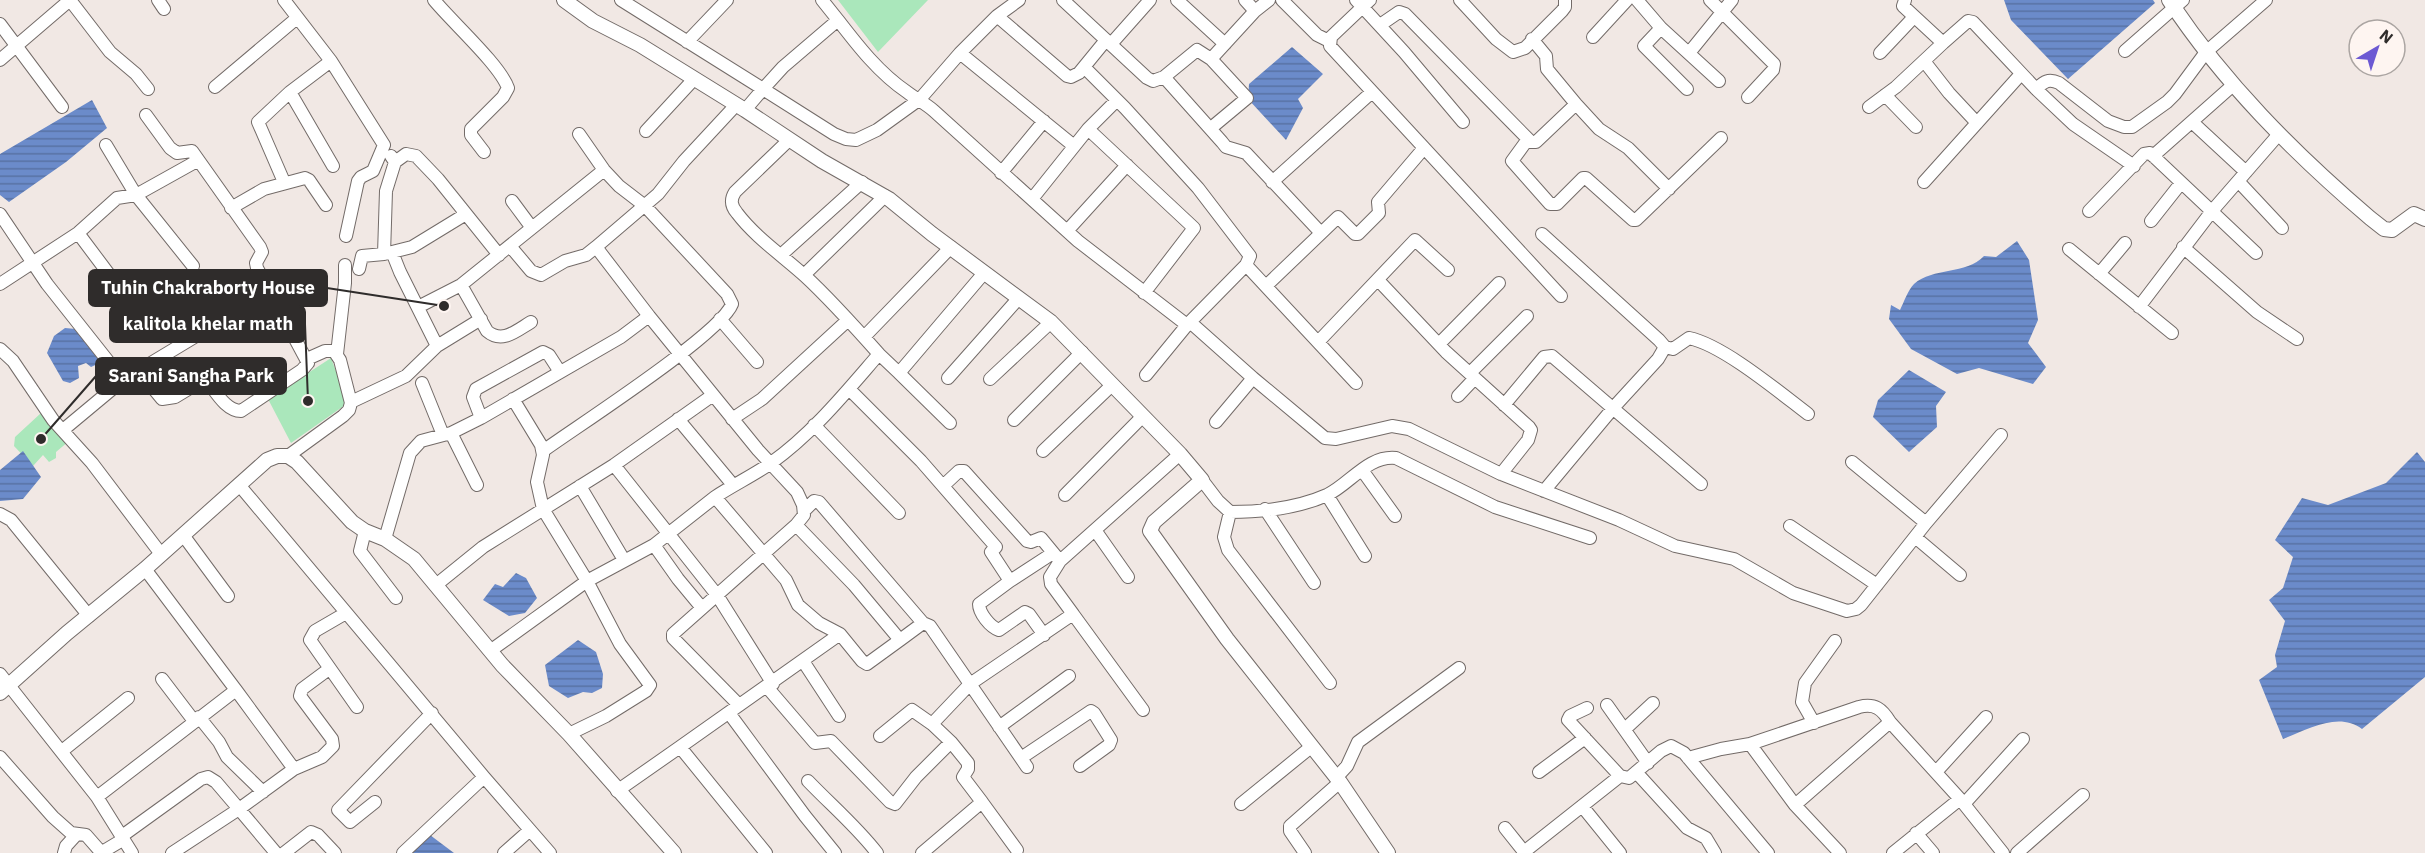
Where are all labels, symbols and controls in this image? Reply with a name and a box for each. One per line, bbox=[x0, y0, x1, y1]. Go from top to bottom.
north arrow bbox=[2347, 18, 2407, 78]
text: N bbox=[2376, 25, 2397, 48]
callout: Tuhin Chakraborty House bbox=[89, 270, 327, 306]
text: Tuhin Chakraborty House bbox=[101, 276, 315, 299]
callout: kalitola khelar math bbox=[110, 306, 305, 342]
text: kalitola khelar math bbox=[123, 312, 293, 335]
callout: Sarani Sangha Park bbox=[96, 358, 286, 394]
text: Sarani Sangha Park bbox=[108, 364, 274, 387]

